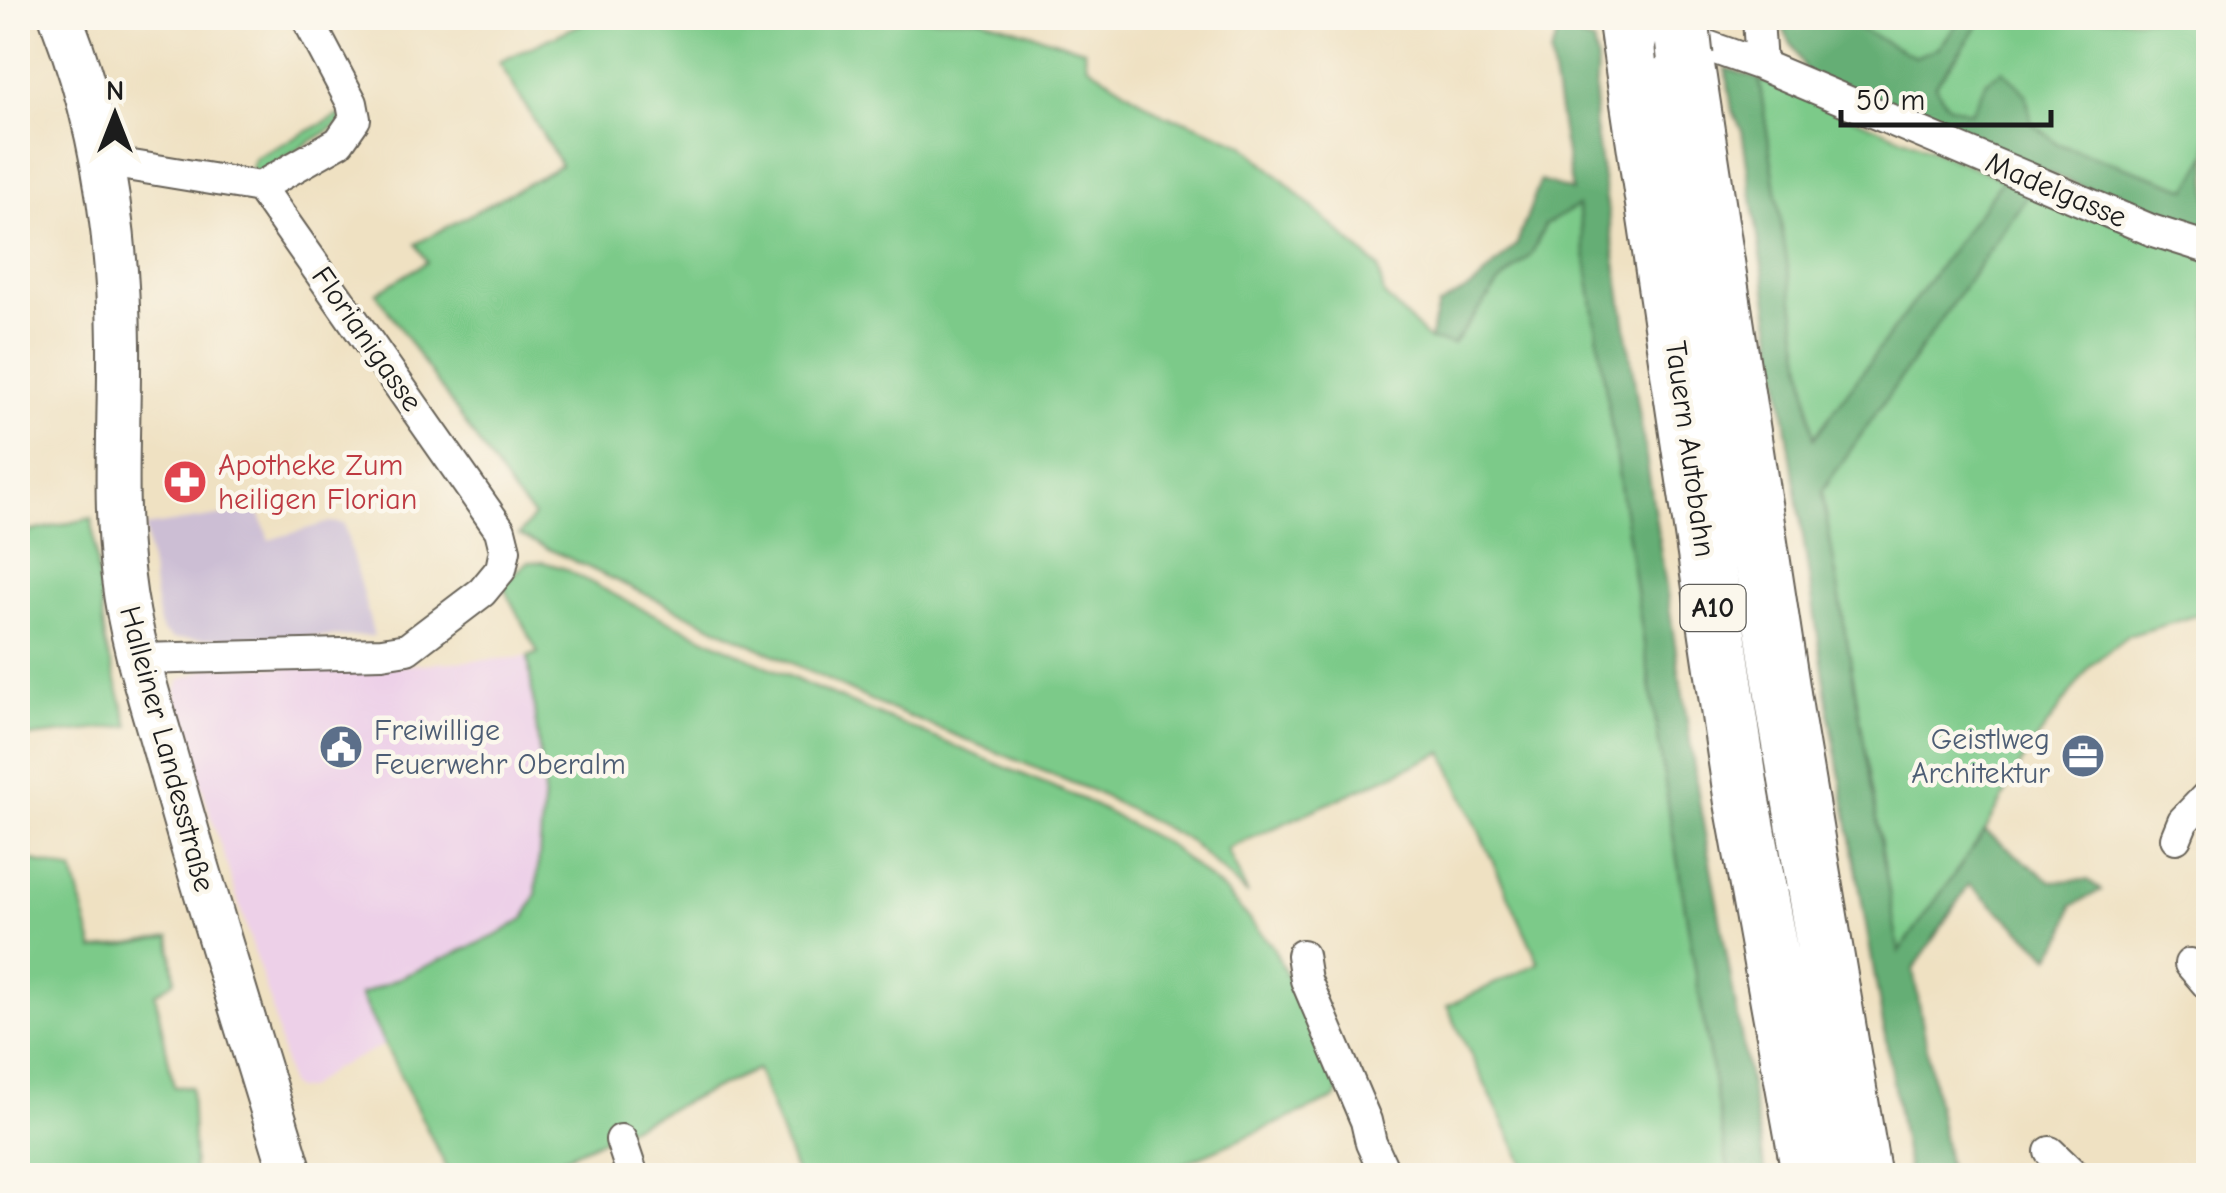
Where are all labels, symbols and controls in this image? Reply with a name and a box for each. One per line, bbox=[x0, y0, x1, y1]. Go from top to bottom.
north arrow bbox=[65, 65, 165, 165]
scale bar bbox=[1841, 65, 2051, 127]
text: N bbox=[106, 75, 124, 107]
text: 50 m bbox=[1856, 83, 1925, 118]
street label: Madelgasse bbox=[1980, 145, 2132, 235]
street label: Florianigasse bbox=[304, 260, 430, 418]
street label: Tauern Autobahn bbox=[1658, 339, 1722, 559]
place label: Apotheke Zum heiligen Florian bbox=[218, 448, 417, 517]
pharmacy icon: Apotheke Zum heiligen Florian bbox=[162, 459, 208, 505]
road number: A10 bbox=[1680, 585, 1746, 631]
street label: Halleiner Landesstraße bbox=[112, 602, 222, 896]
place label: Freiwillige Feuerwehr Oberalm bbox=[374, 713, 626, 782]
place label: Geistlweg Architektur bbox=[1911, 722, 2050, 791]
public building icon: Freiwillige Feuerwehr Oberalm bbox=[318, 724, 364, 770]
office icon: Geistlweg Architektur bbox=[2060, 733, 2106, 779]

